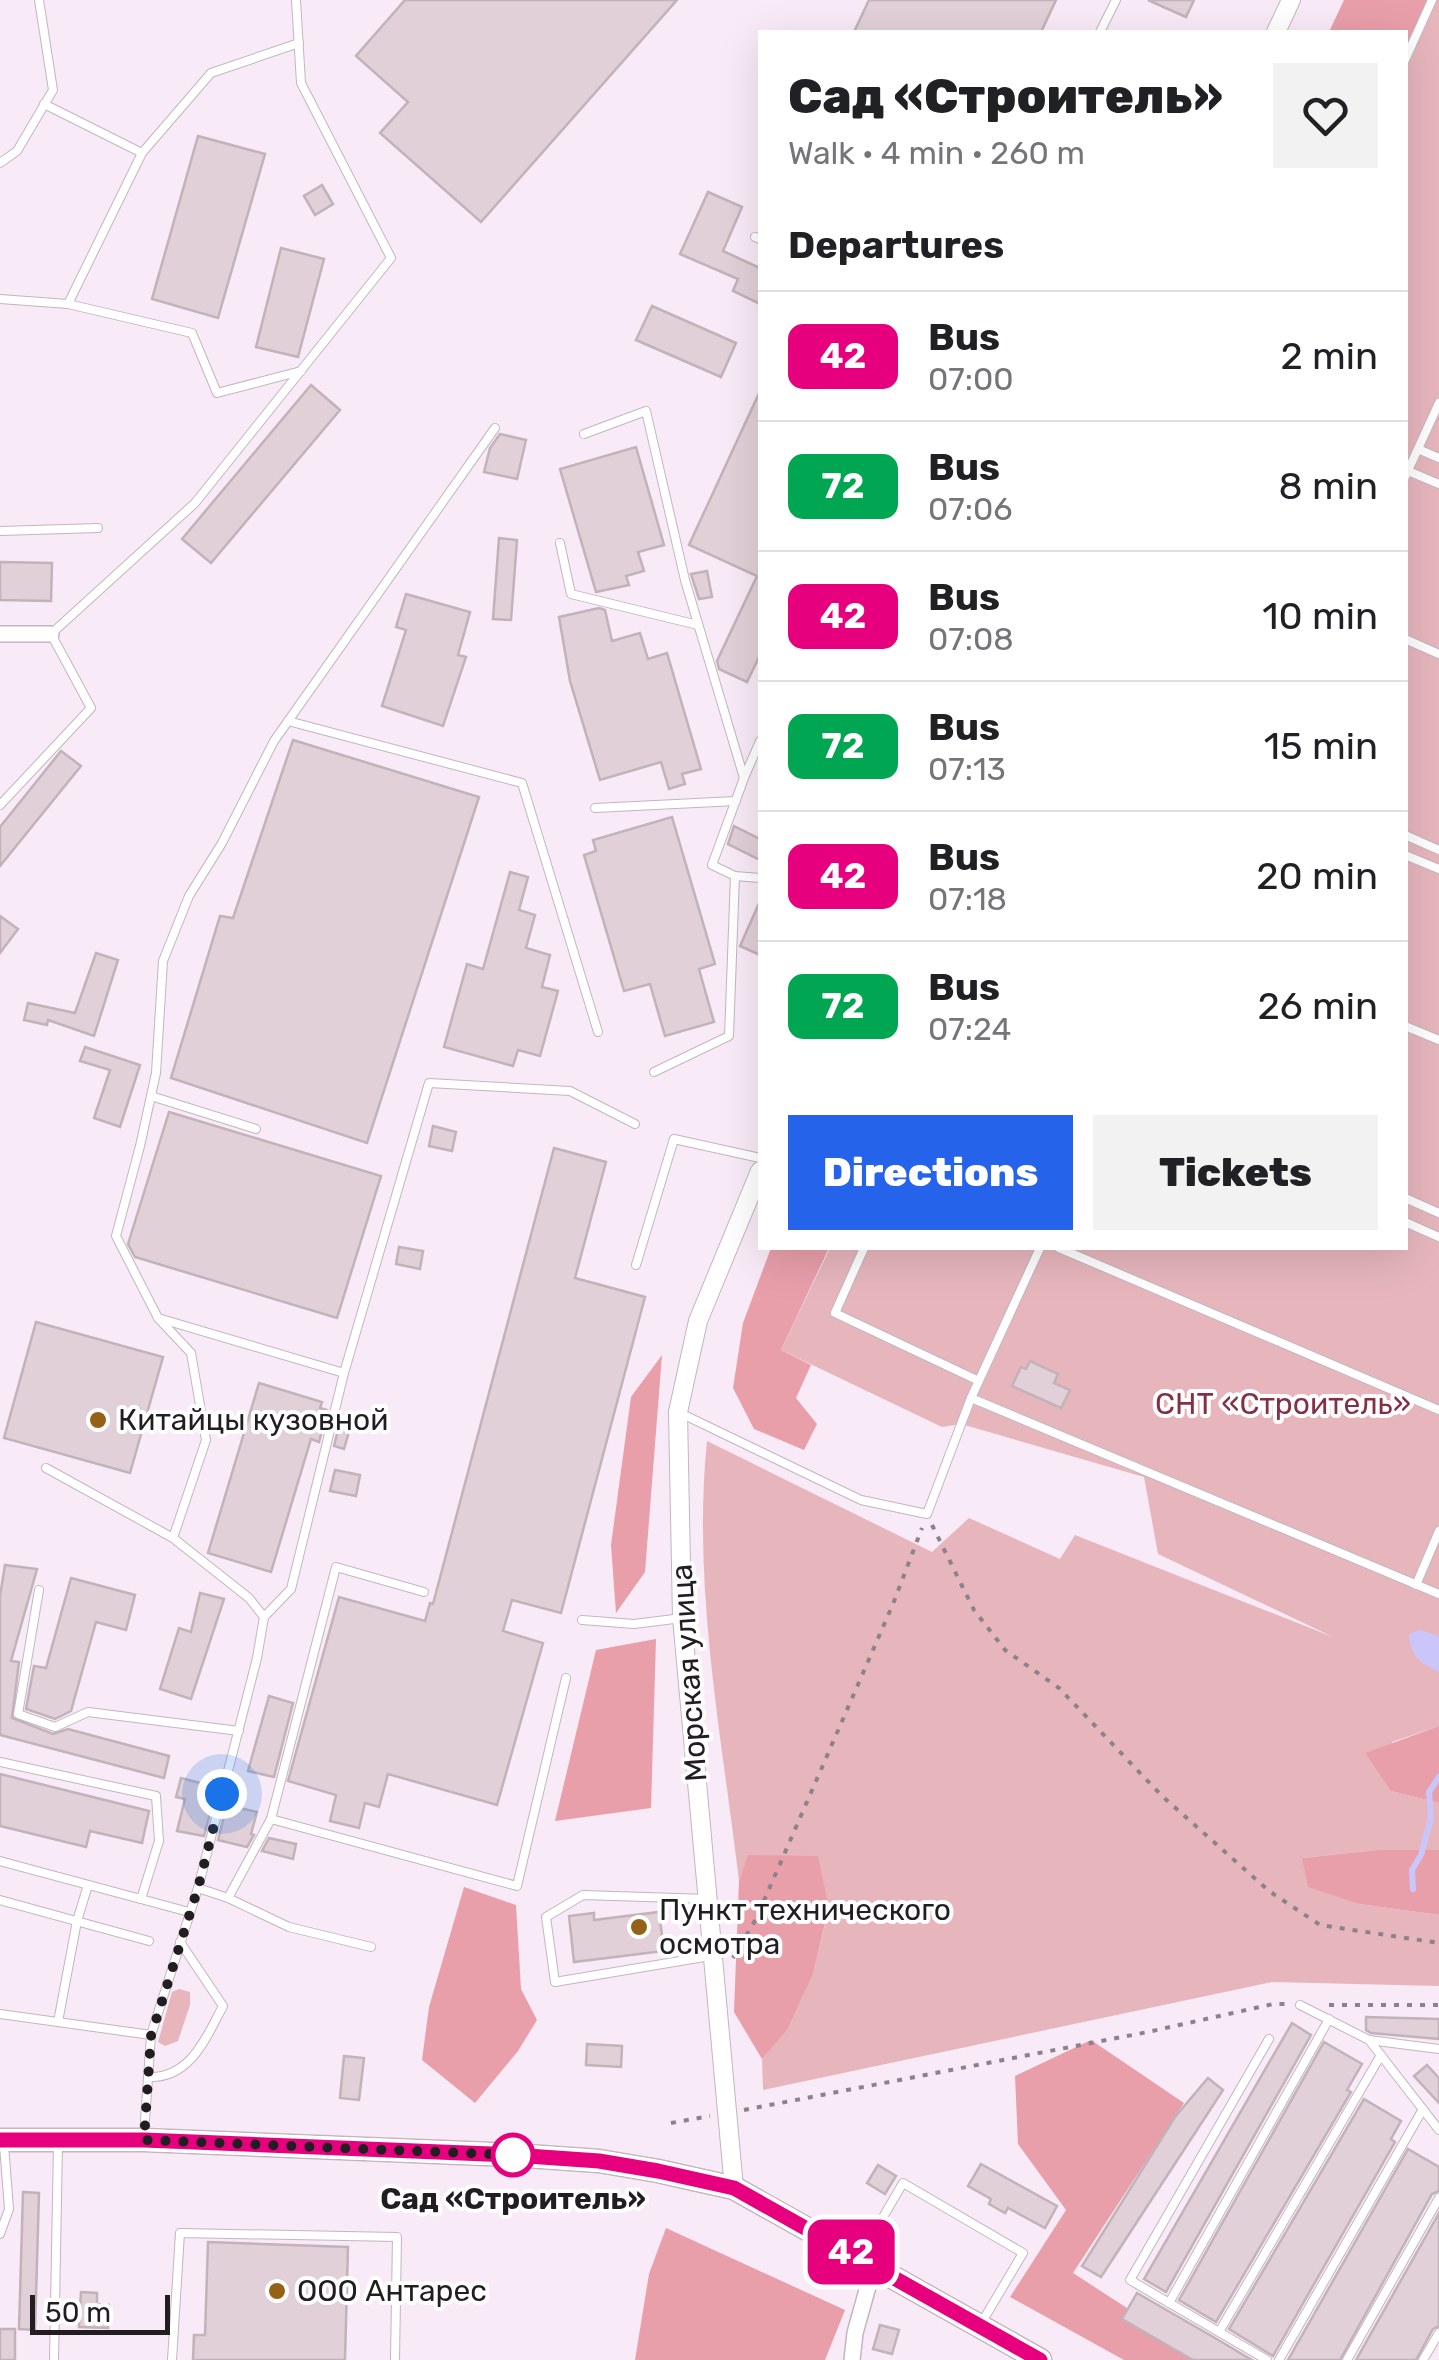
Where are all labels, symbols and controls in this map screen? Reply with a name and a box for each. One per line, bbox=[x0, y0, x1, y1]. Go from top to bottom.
button: heart bbox=[1273, 63, 1378, 168]
text: Сад «Строитель» bbox=[788, 68, 1223, 125]
text: Walk · 4 min · 260 m bbox=[788, 134, 1085, 172]
text: Departures bbox=[788, 222, 1004, 268]
text: Bus bbox=[928, 314, 1000, 360]
text: 2 min bbox=[1280, 333, 1378, 379]
text: 42 bbox=[820, 335, 866, 377]
text: 07:00 bbox=[928, 360, 1014, 398]
text: Bus bbox=[928, 444, 1000, 490]
text: 8 min bbox=[1279, 463, 1378, 509]
text: 72 bbox=[822, 465, 864, 507]
text: 07:06 bbox=[928, 490, 1013, 528]
text: Bus bbox=[928, 574, 1000, 620]
text: 10 min bbox=[1262, 593, 1378, 639]
text: 42 bbox=[820, 595, 866, 637]
text: 07:08 bbox=[928, 620, 1014, 658]
text: Bus bbox=[928, 704, 1000, 750]
text: 15 min bbox=[1264, 723, 1378, 769]
text: 72 bbox=[822, 725, 864, 767]
text: 07:13 bbox=[928, 750, 1006, 788]
text: Bus bbox=[928, 834, 1000, 880]
text: 20 min bbox=[1256, 853, 1378, 899]
text: 42 bbox=[820, 855, 866, 897]
text: 07:18 bbox=[928, 880, 1007, 918]
text: Bus bbox=[928, 964, 1000, 1010]
text: 26 min bbox=[1257, 983, 1378, 1029]
text: 72 bbox=[822, 985, 864, 1027]
text: 07:24 bbox=[928, 1010, 1011, 1048]
button: Directions bbox=[788, 1115, 1073, 1230]
button: Tickets bbox=[1093, 1115, 1378, 1230]
park label: СНТ «Строитель» bbox=[1155, 1386, 1411, 1422]
place label: Китайцы кузовной bbox=[118, 1402, 388, 1438]
marker: Китайцы кузовной bbox=[87, 1409, 109, 1431]
street label: Морская улица bbox=[663, 1563, 715, 1783]
your location bbox=[197, 1769, 247, 1819]
place label: Пункт технического осмотра bbox=[659, 1892, 951, 1962]
marker: Пункт технического осмотра bbox=[628, 1916, 650, 1938]
marker: Сад «Строитель» bbox=[492, 2134, 534, 2176]
place label: Сад «Строитель» bbox=[380, 2181, 646, 2217]
line badge: 42 bbox=[806, 2220, 896, 2284]
text: 42 bbox=[828, 2231, 874, 2273]
place label: ООО Антарес bbox=[297, 2273, 487, 2309]
marker: ООО Антарес bbox=[266, 2280, 288, 2302]
scale bar bbox=[30, 2290, 170, 2334]
text: 50 m bbox=[45, 2296, 111, 2329]

